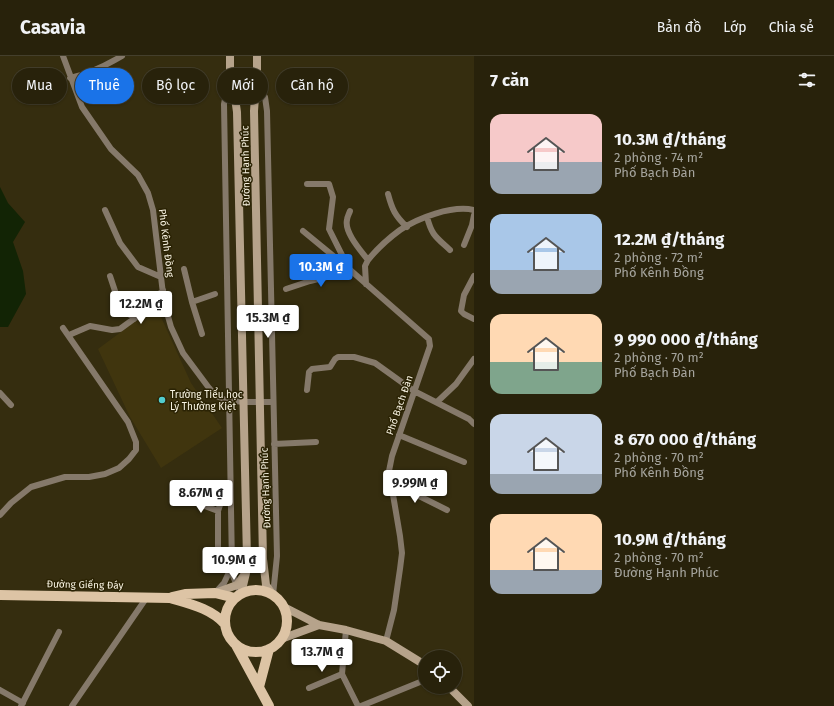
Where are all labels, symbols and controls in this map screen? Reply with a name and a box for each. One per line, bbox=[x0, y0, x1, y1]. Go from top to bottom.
text: Casavia bbox=[20, 16, 86, 39]
text: Bản đồ bbox=[657, 19, 701, 36]
text: Lớp bbox=[723, 19, 747, 36]
text: Chia sẻ bbox=[769, 19, 814, 36]
chip: Mua bbox=[12, 68, 67, 104]
chip: Thuê bbox=[75, 68, 134, 104]
chip: Bộ lọc bbox=[142, 68, 209, 104]
chip: Mới bbox=[217, 68, 268, 104]
chip: Căn hộ bbox=[276, 68, 348, 104]
icon: filters bbox=[796, 69, 818, 91]
text: 7 căn bbox=[490, 70, 529, 91]
street label: Đường Hạnh Phúc bbox=[238, 125, 253, 206]
text: 10.3M ₫/tháng bbox=[614, 129, 726, 150]
icon: home bbox=[522, 130, 570, 178]
text: 2 phòng · 74 m² bbox=[614, 150, 703, 165]
text: Phố Bạch Đàn bbox=[614, 165, 695, 180]
street label: Phố Kênh Đồng bbox=[156, 208, 177, 279]
text: 12.2M ₫/tháng bbox=[614, 229, 724, 250]
icon: home bbox=[522, 230, 570, 278]
text: 2 phòng · 72 m² bbox=[614, 250, 703, 265]
pin: 10.3M ₫ bbox=[284, 254, 358, 288]
text: 10.3M ₫ bbox=[299, 259, 343, 274]
text: Phố Kênh Đồng bbox=[614, 265, 704, 280]
pin: 12.2M ₫ bbox=[104, 291, 178, 325]
text: 12.2M ₫ bbox=[119, 296, 163, 311]
pin: 15.3M ₫ bbox=[231, 305, 305, 339]
text: 15.3M ₫ bbox=[246, 310, 290, 325]
text: 9 990 000 ₫/tháng bbox=[614, 329, 758, 350]
icon: home bbox=[522, 330, 570, 378]
text: 2 phòng · 70 m² bbox=[614, 350, 704, 365]
text: Phố Bạch Đàn bbox=[614, 365, 695, 380]
street label: Phố Bạch Đàn bbox=[383, 373, 416, 437]
place label: Trường Tiểu học Lý Thường Kiệt bbox=[170, 387, 243, 413]
marker: Trường Tiểu học Lý Thường Kiệt bbox=[157, 395, 167, 405]
text: 8 670 000 ₫/tháng bbox=[614, 429, 756, 450]
icon: home bbox=[522, 430, 570, 478]
street label: Đường Hạnh Phúc bbox=[258, 447, 273, 529]
text: 2 phòng · 70 m² bbox=[614, 450, 704, 465]
text: Phố Kênh Đồng bbox=[614, 465, 704, 480]
pin: 9.99M ₫ bbox=[378, 470, 452, 504]
text: 9.99M ₫ bbox=[392, 475, 438, 490]
pin: 8.67M ₫ bbox=[164, 480, 238, 514]
text: 8.67M ₫ bbox=[179, 485, 223, 500]
text: 10.9M ₫/tháng bbox=[614, 529, 726, 550]
icon: home bbox=[522, 530, 570, 578]
pin: 10.9M ₫ bbox=[197, 547, 271, 581]
text: 2 phòng · 70 m² bbox=[614, 550, 704, 565]
text: 10.9M ₫ bbox=[212, 552, 256, 567]
text: Đường Hạnh Phúc bbox=[614, 565, 719, 580]
street label: Đường Giếng Đáy bbox=[46, 577, 124, 592]
pin: 13.7M ₫ bbox=[285, 639, 359, 673]
text: 13.7M ₫ bbox=[300, 644, 344, 659]
map controls bbox=[418, 650, 462, 694]
button: locate bbox=[418, 650, 462, 694]

